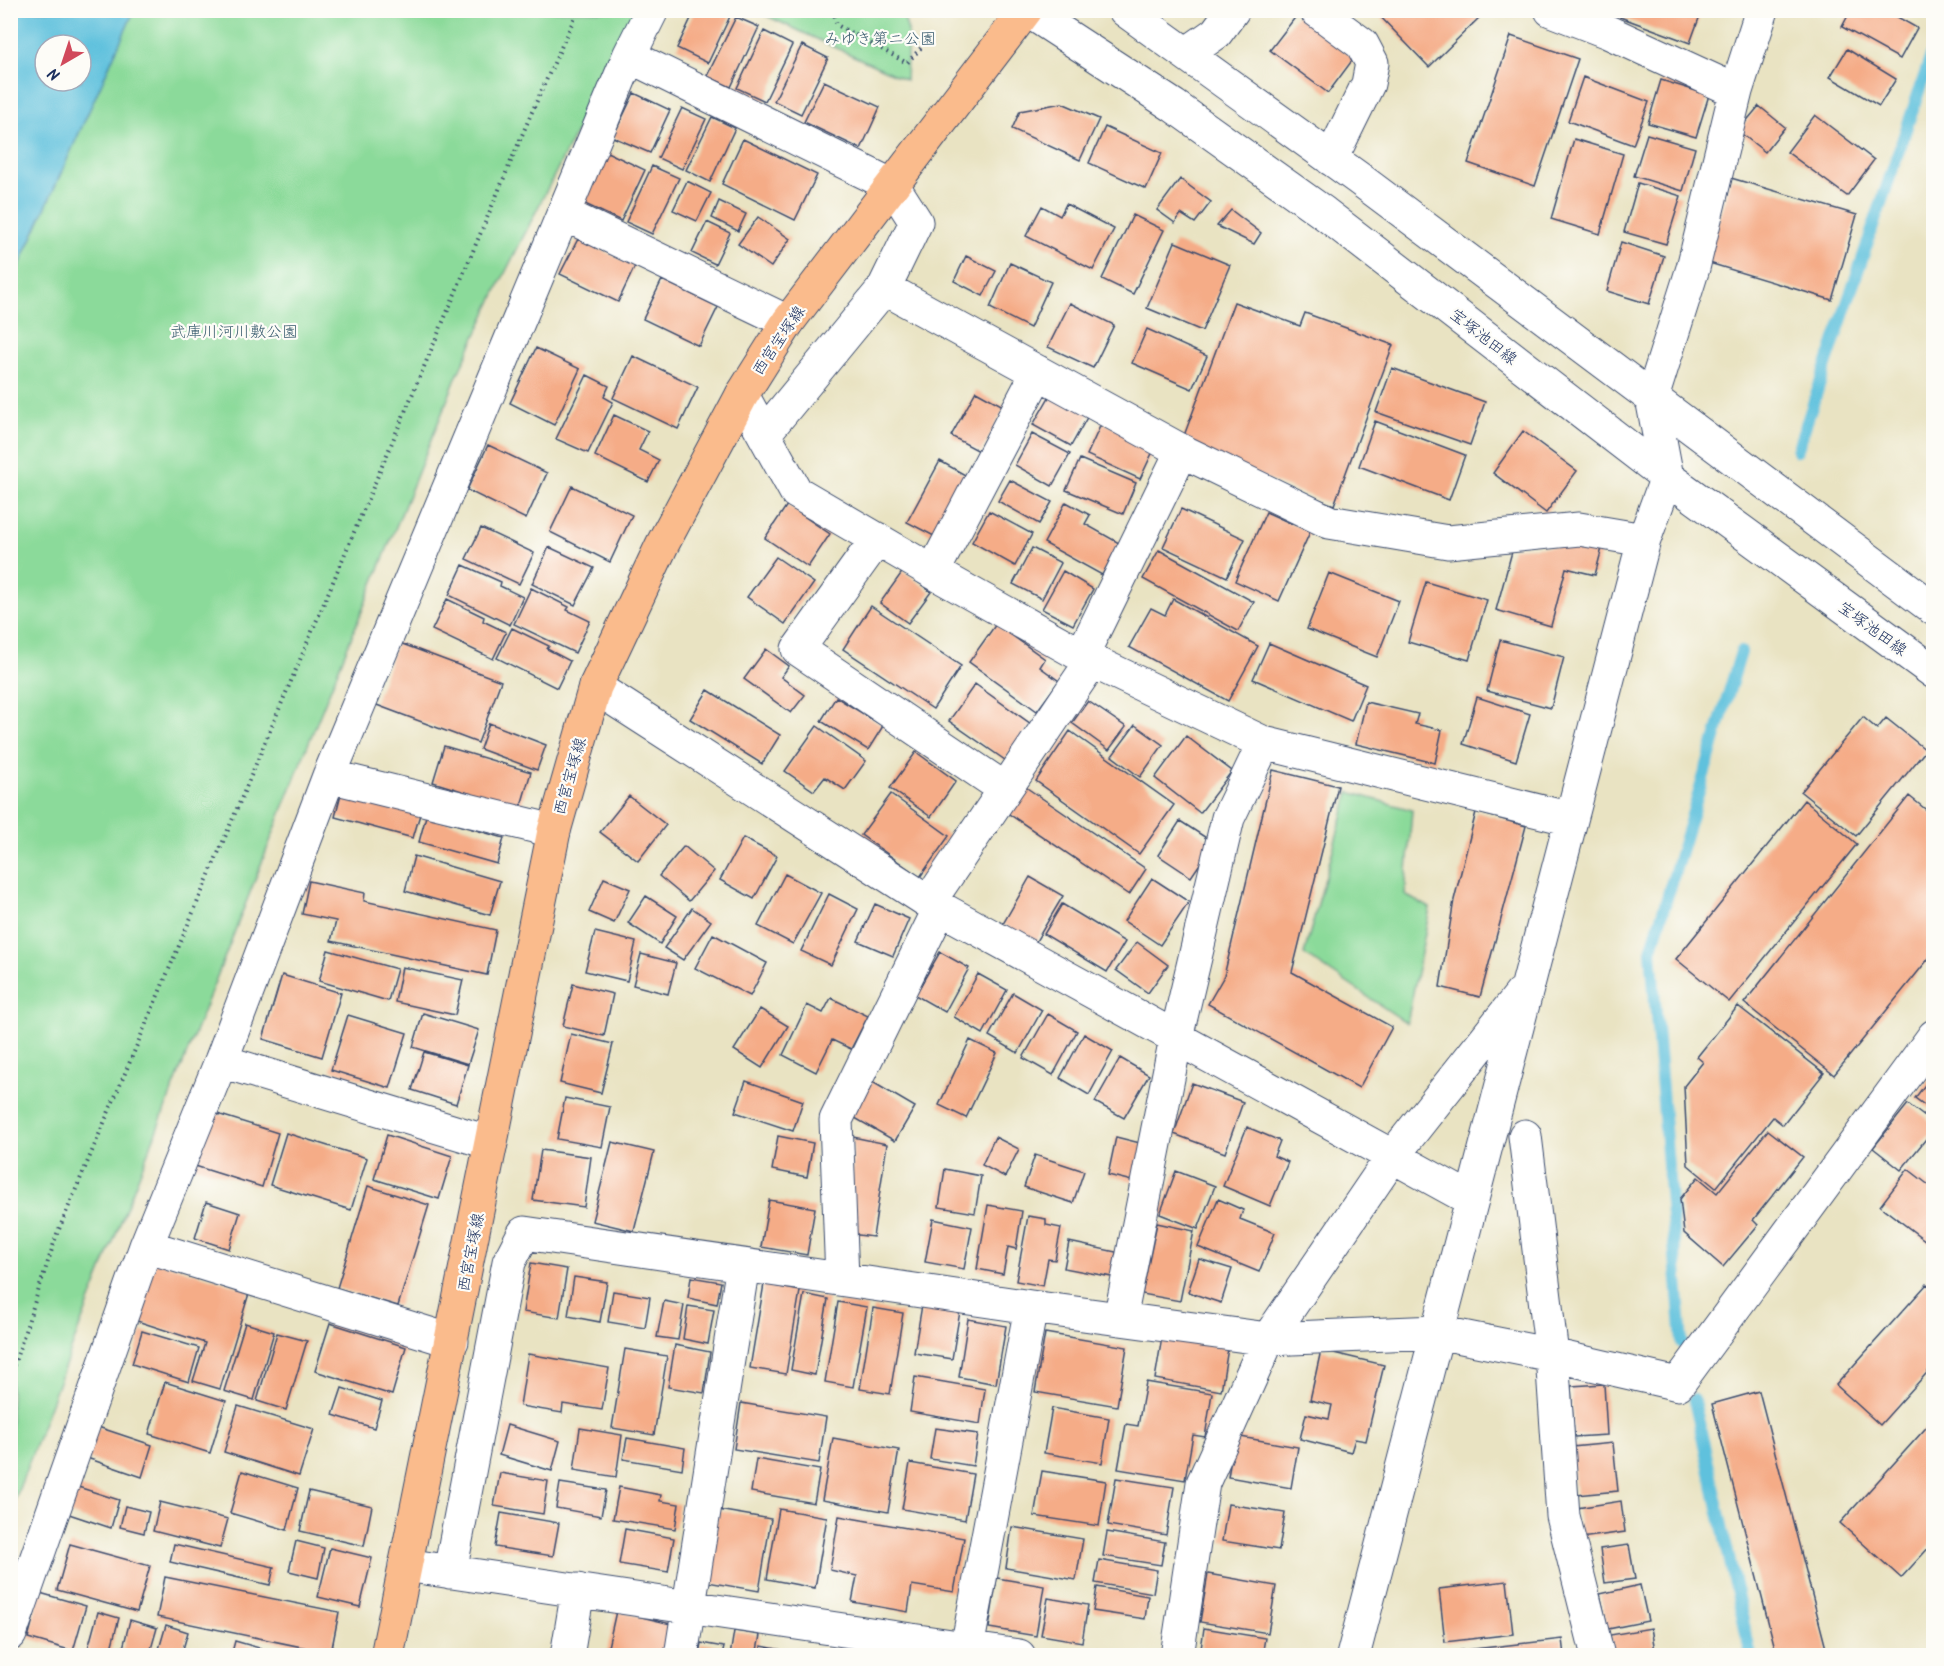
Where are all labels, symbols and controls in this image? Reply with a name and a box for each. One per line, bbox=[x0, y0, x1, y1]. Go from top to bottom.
park label: みゆき第ニ公園 bbox=[824, 27, 936, 52]
north arrow bbox=[33, 33, 93, 93]
text: N bbox=[43, 61, 66, 86]
street label: 西宮宝塚線 bbox=[747, 301, 812, 381]
street label: 宝塚池田線 bbox=[1444, 303, 1522, 372]
park label: 武庫川河川敷公園 bbox=[170, 320, 298, 345]
street label: 宝塚池田線 bbox=[1832, 596, 1912, 663]
street label: 西宮宝塚線 bbox=[547, 735, 593, 818]
street label: 西宮宝塚線 bbox=[452, 1211, 491, 1294]

